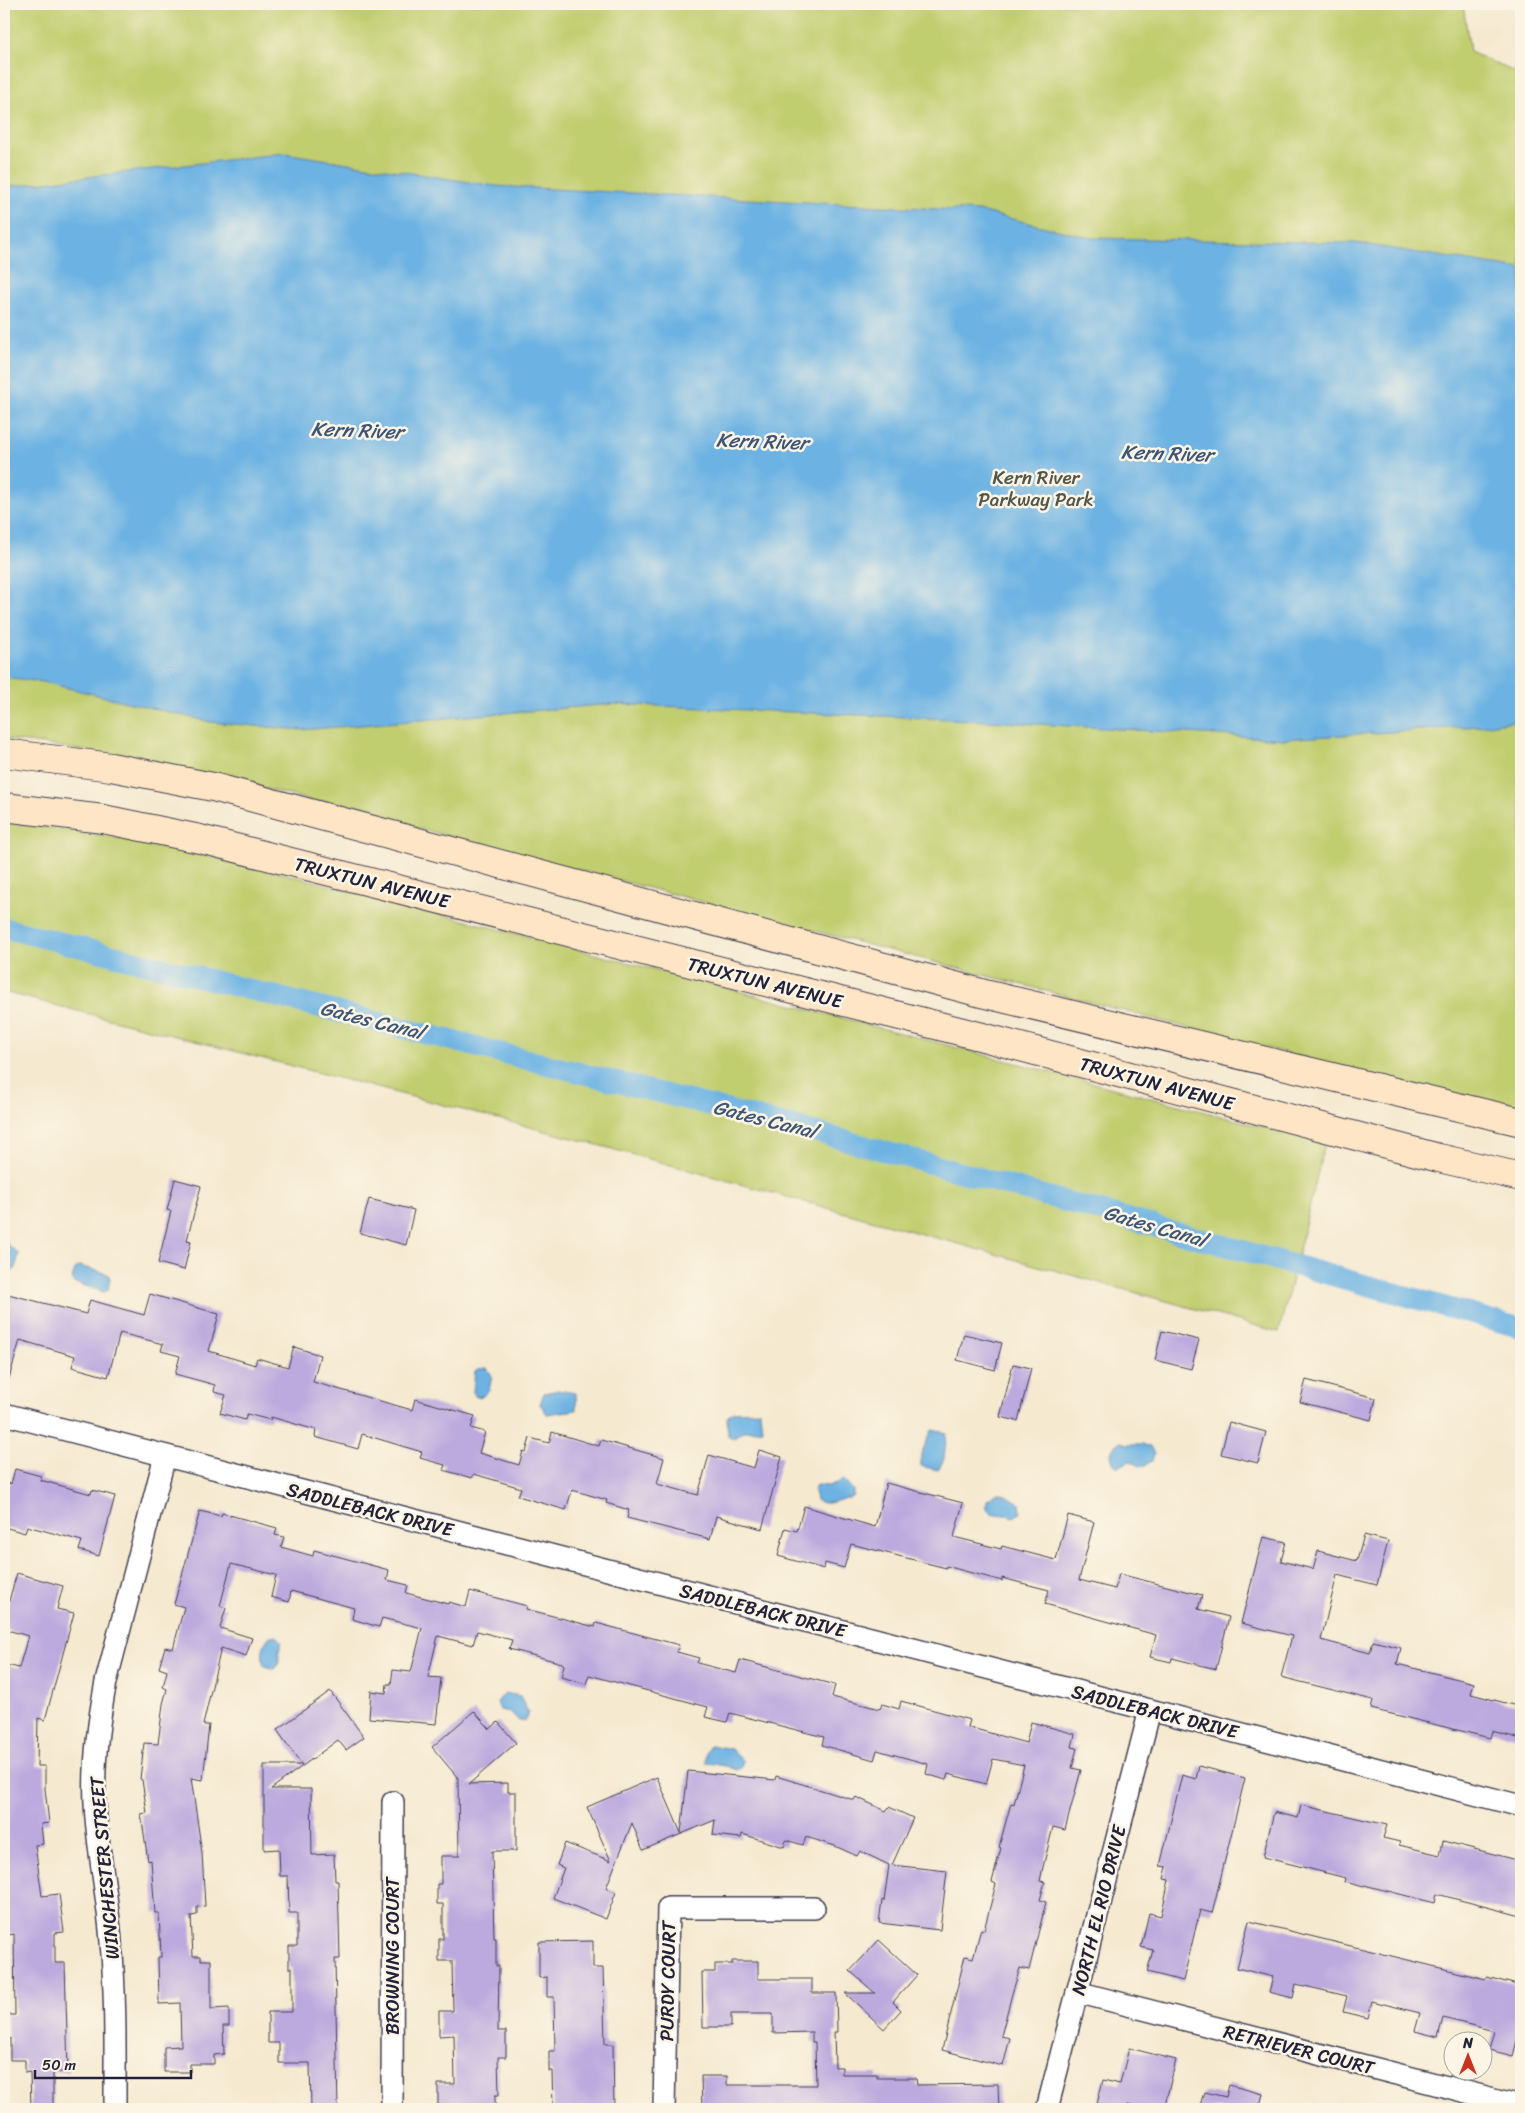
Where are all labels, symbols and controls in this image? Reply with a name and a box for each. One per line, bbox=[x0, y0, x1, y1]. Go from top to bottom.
water label: Kern River bbox=[311, 411, 407, 450]
water label: Kern River bbox=[716, 422, 812, 461]
water label: Kern River bbox=[1121, 434, 1217, 473]
park label: Kern River Parkway Park bbox=[978, 461, 1094, 516]
street label: TRUXTUN AVENUE bbox=[291, 847, 454, 918]
street label: TRUXTUN AVENUE bbox=[684, 947, 847, 1018]
water label: Gates Canal bbox=[317, 991, 431, 1051]
street label: TRUXTUN AVENUE bbox=[1076, 1047, 1239, 1120]
water label: Gates Canal bbox=[710, 1090, 824, 1150]
water label: Gates Canal bbox=[1100, 1195, 1214, 1259]
street label: SADDLEBACK DRIVE bbox=[283, 1473, 458, 1547]
street label: SADDLEBACK DRIVE bbox=[676, 1574, 851, 1648]
street label: SADDLEBACK DRIVE bbox=[1068, 1675, 1243, 1749]
street label: WINCHESTER STREET bbox=[80, 1774, 129, 1961]
street label: NORTH EL RIO DRIVE bbox=[1061, 1820, 1136, 1999]
street label: BROWNING COURT bbox=[376, 1875, 409, 2035]
street label: PURDY COURT bbox=[650, 1919, 685, 2042]
street label: RETRIEVER COURT bbox=[1220, 2015, 1379, 2084]
north arrow bbox=[1442, 2030, 1492, 2080]
text: N bbox=[1462, 2031, 1473, 2056]
scale bar bbox=[35, 2048, 191, 2080]
text: 50 m bbox=[42, 2052, 77, 2078]

